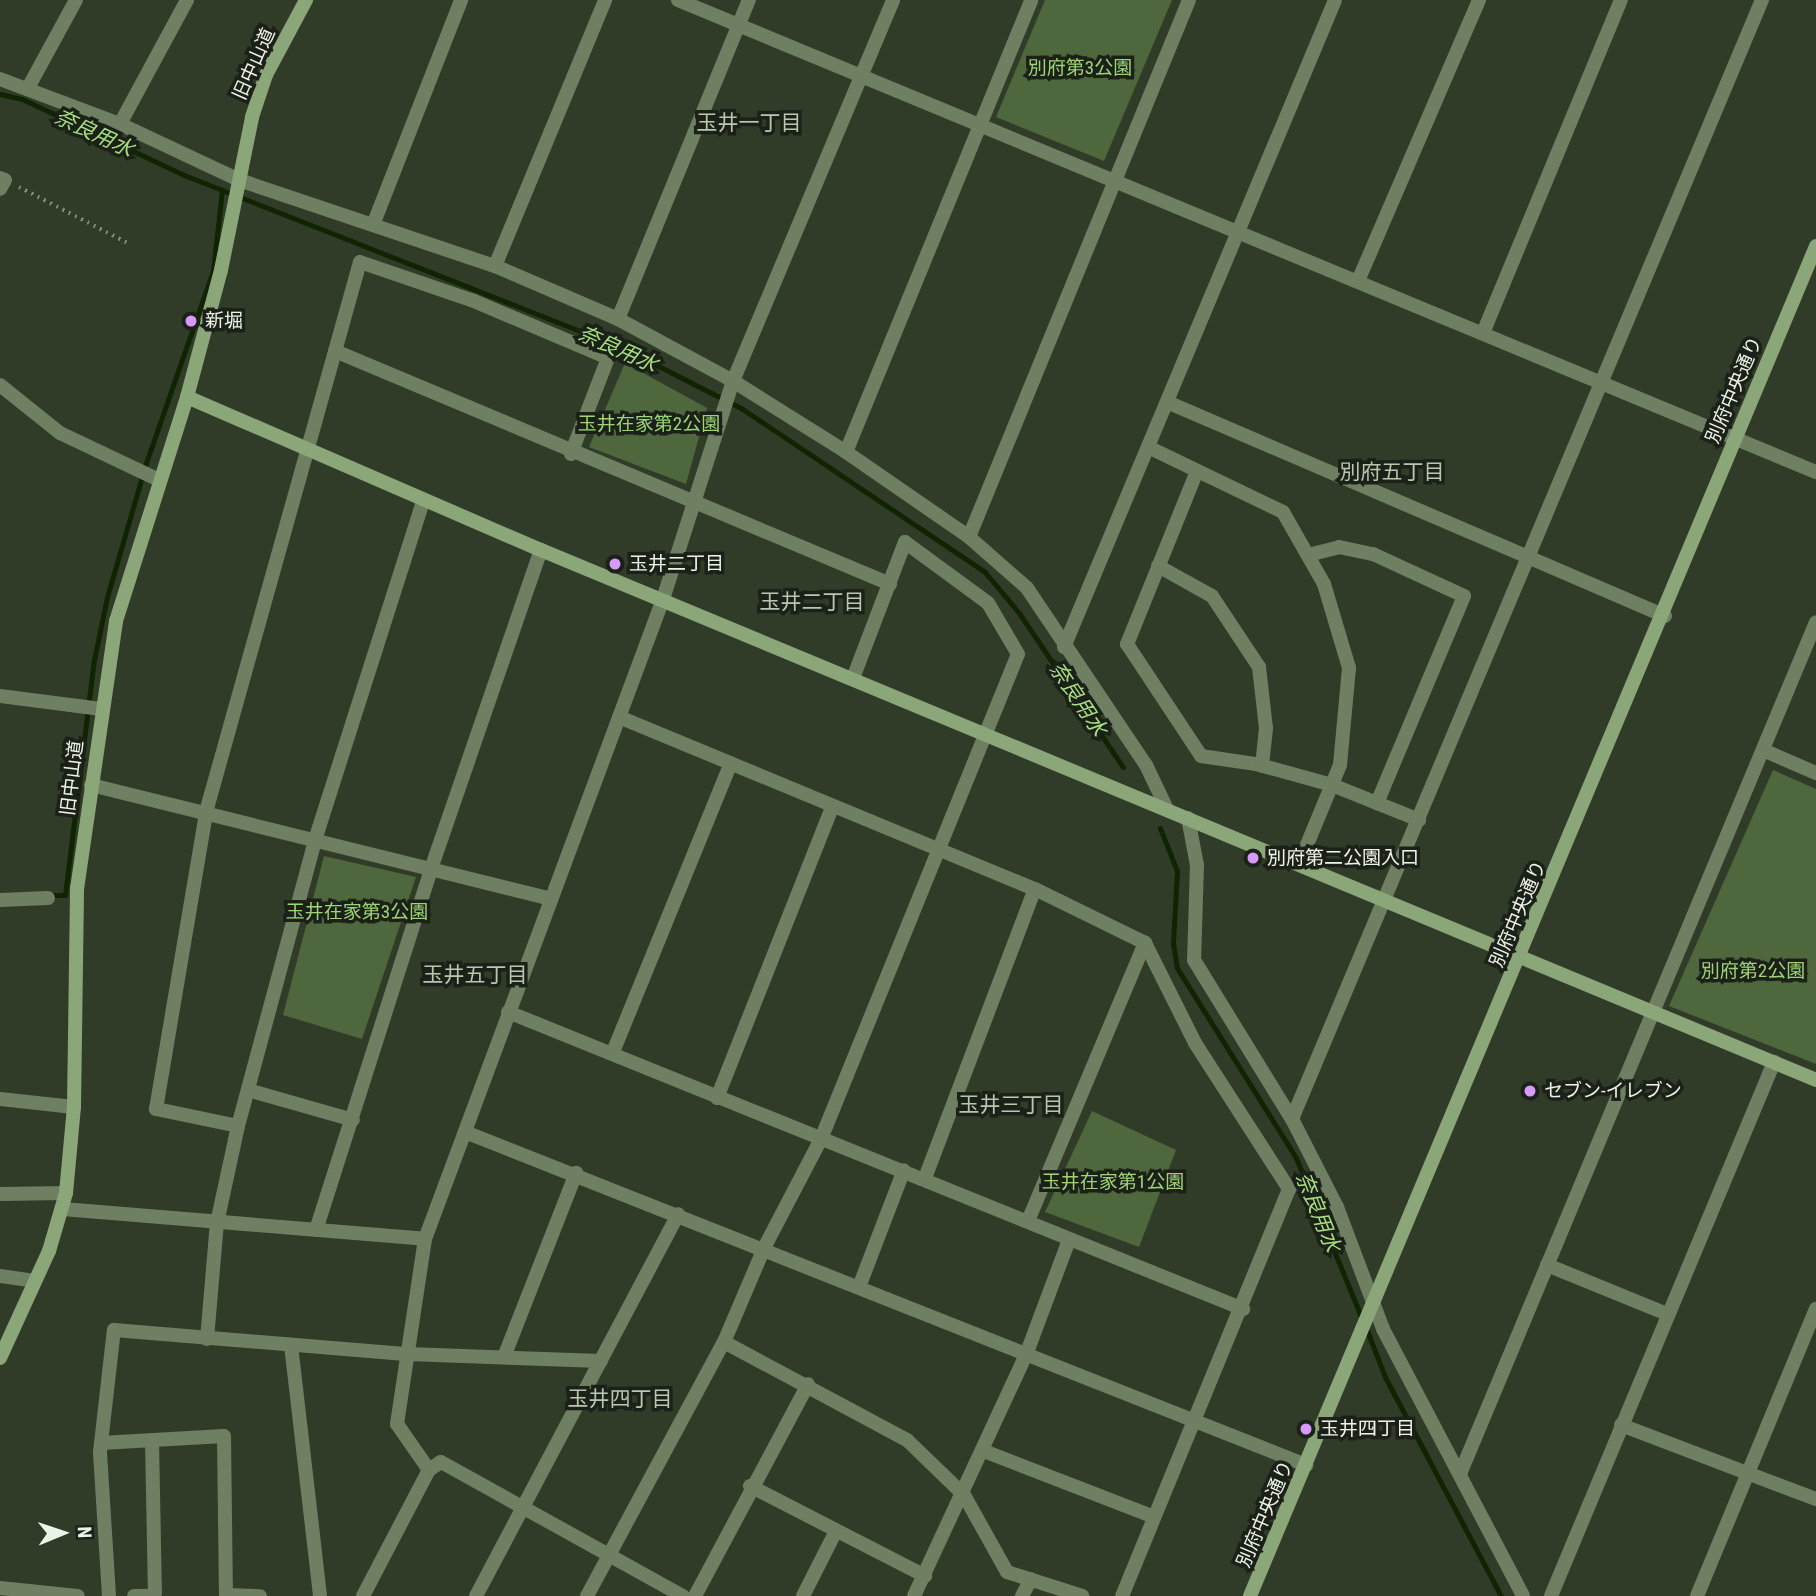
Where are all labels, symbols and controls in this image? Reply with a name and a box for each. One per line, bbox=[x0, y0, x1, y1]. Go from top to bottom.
street label: 旧中山道 bbox=[228, 25, 280, 103]
park label: 別府第3公園 bbox=[1028, 57, 1132, 79]
water label: 奈良用水 bbox=[51, 104, 137, 162]
district label: 玉井一丁目 bbox=[697, 110, 801, 136]
place label: 新堀 bbox=[205, 310, 243, 332]
marker: 新堀 bbox=[183, 313, 199, 329]
water label: 奈良用水 bbox=[575, 320, 661, 378]
street label: 別府中央通り bbox=[1701, 333, 1767, 447]
park label: 玉井在家第2公園 bbox=[578, 413, 720, 435]
district label: 別府五丁目 bbox=[1340, 459, 1444, 485]
place label: 玉井二丁目 bbox=[629, 553, 724, 575]
marker: 玉井二丁目 bbox=[607, 556, 623, 572]
district label: 玉井二丁目 bbox=[760, 589, 864, 615]
water label: 奈良用水 bbox=[1044, 657, 1112, 741]
street label: 旧中山道 bbox=[56, 739, 88, 817]
place label: 別府第二公園入口 bbox=[1267, 847, 1419, 869]
marker: 別府第二公園入口 bbox=[1245, 850, 1261, 866]
street label: 別府中央通り bbox=[1485, 857, 1551, 971]
park label: 玉井在家第3公園 bbox=[286, 901, 428, 923]
park label: 別府第2公園 bbox=[1701, 960, 1805, 982]
district label: 玉井五丁目 bbox=[423, 962, 527, 988]
place label: セブン-イレブン bbox=[1544, 1080, 1682, 1102]
marker: セブン-イレブン bbox=[1522, 1083, 1538, 1099]
district label: 玉井三丁目 bbox=[959, 1092, 1063, 1118]
water label: 奈良用水 bbox=[1291, 1168, 1345, 1256]
park label: 玉井在家第1公園 bbox=[1042, 1171, 1184, 1193]
district label: 玉井四丁目 bbox=[568, 1386, 672, 1412]
place label: 玉井四丁目 bbox=[1320, 1418, 1415, 1440]
marker: 玉井四丁目 bbox=[1298, 1421, 1314, 1437]
street label: 別府中央通り bbox=[1232, 1457, 1298, 1571]
north arrow bbox=[28, 1498, 98, 1568]
text: N bbox=[73, 1526, 96, 1538]

